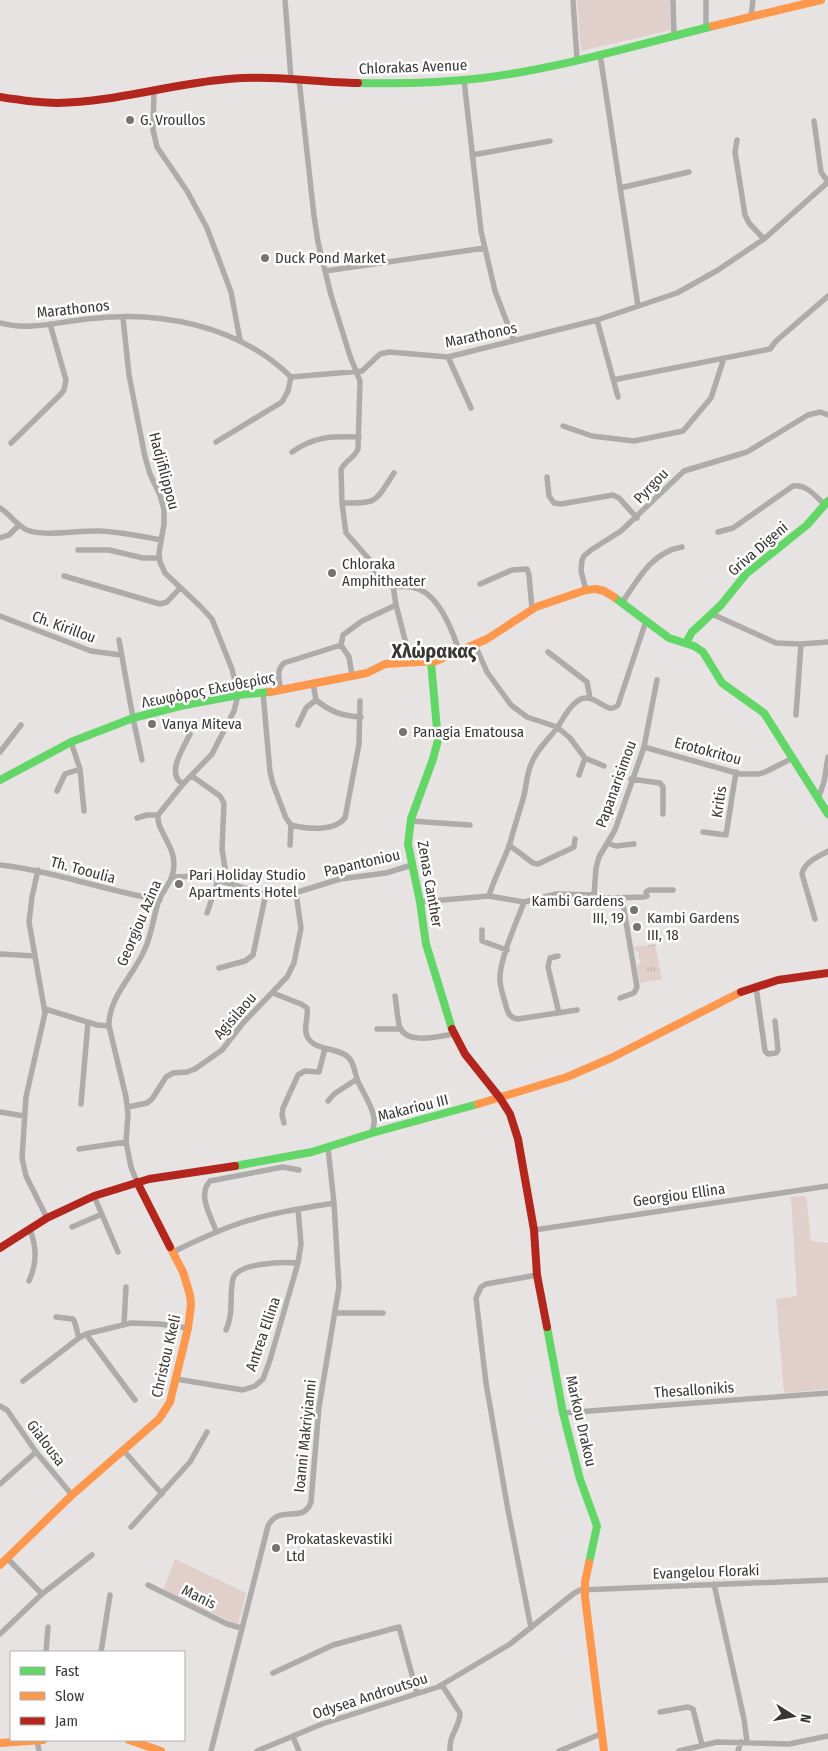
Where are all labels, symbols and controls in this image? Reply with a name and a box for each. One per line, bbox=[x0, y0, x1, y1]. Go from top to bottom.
street label: Chlorakas Avenue bbox=[359, 56, 467, 78]
place label: G. Vroullos bbox=[140, 111, 205, 129]
marker: G. Vroullos bbox=[124, 114, 136, 126]
place label: Duck Pond Market bbox=[275, 249, 386, 267]
marker: Duck Pond Market bbox=[259, 252, 271, 264]
street label: Marathonos bbox=[36, 296, 110, 322]
street label: Marathonos bbox=[443, 319, 519, 351]
street label: Hadjifilippou bbox=[145, 430, 183, 512]
street label: Pyrgou bbox=[630, 465, 672, 507]
street label: Griva Digeni bbox=[724, 518, 792, 580]
place label: Chloraka Amphitheater bbox=[342, 555, 427, 590]
marker: Chloraka Amphitheater bbox=[326, 567, 338, 579]
street label: Ch. Kirillou bbox=[30, 607, 98, 647]
district label: Χλώρακας bbox=[390, 639, 477, 663]
street label: Λεωφόρος Ελευθερίας bbox=[140, 668, 277, 712]
place label: Vanya Miteva bbox=[162, 715, 242, 733]
marker: Vanya Miteva bbox=[146, 718, 158, 730]
place label: Panagia Ematousa bbox=[413, 723, 524, 741]
marker: Panagia Ematousa bbox=[397, 726, 409, 738]
street label: Erotokritou bbox=[673, 733, 743, 769]
street label: Papanarisimou bbox=[592, 738, 640, 830]
street label: Kritis bbox=[708, 785, 730, 819]
street label: Zenas Canther bbox=[414, 839, 447, 929]
street label: Papantoniou bbox=[322, 846, 402, 880]
street label: Th. Tooulia bbox=[49, 853, 117, 887]
place label: Pari Holiday Studio Apartments Hotel bbox=[189, 866, 306, 901]
street label: Georgiou Azina bbox=[113, 877, 165, 969]
marker: Pari Holiday Studio Apartments Hotel bbox=[173, 878, 185, 890]
place label: Kambi Gardens III, 19 bbox=[531, 892, 624, 927]
marker: Kambi Gardens III, 19 bbox=[628, 904, 640, 916]
place label: Kambi Gardens III, 18 bbox=[647, 909, 740, 944]
marker: Kambi Gardens III, 18 bbox=[631, 921, 643, 933]
street label: Agisilaou bbox=[210, 989, 260, 1043]
street label: Makariou III bbox=[376, 1091, 450, 1125]
street label: Georgiou Ellina bbox=[632, 1180, 726, 1210]
street label: Antrea Ellina bbox=[242, 1294, 284, 1374]
street label: Christou Kkeli bbox=[148, 1313, 184, 1399]
street label: Markou Drakou bbox=[562, 1374, 600, 1468]
street label: Thesallonikis bbox=[653, 1378, 735, 1402]
street label: Ioanni Makriyianni bbox=[290, 1379, 320, 1493]
street label: Gialousa bbox=[23, 1416, 69, 1470]
place label: Prokataskevastiki Ltd bbox=[286, 1530, 393, 1565]
marker: Prokataskevastiki Ltd bbox=[270, 1542, 282, 1554]
street label: Evangelou Floraki bbox=[652, 1561, 760, 1583]
street label: Manis bbox=[179, 1581, 219, 1613]
legend bbox=[10, 1651, 185, 1741]
text: Fast bbox=[55, 1662, 79, 1680]
street label: Odysea Androutsou bbox=[310, 1669, 430, 1723]
text: Slow bbox=[55, 1687, 84, 1705]
north arrow bbox=[768, 1691, 818, 1741]
text: Jam bbox=[55, 1712, 78, 1730]
text: N bbox=[796, 1713, 814, 1724]

